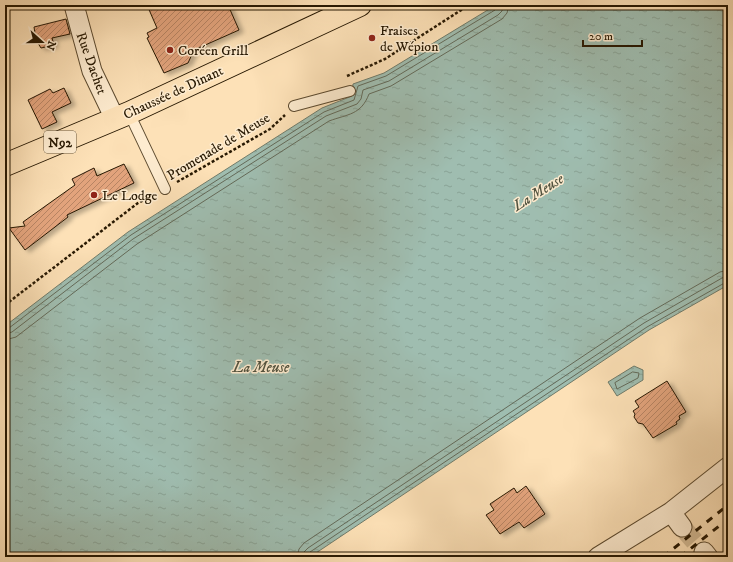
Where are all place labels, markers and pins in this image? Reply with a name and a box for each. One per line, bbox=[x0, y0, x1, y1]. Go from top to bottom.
place label: Fraises de Wépion bbox=[380, 22, 439, 56]
marker: Fraises de Wépion bbox=[367, 33, 377, 43]
place label: Coréen Grill bbox=[178, 42, 249, 60]
marker: Coréen Grill bbox=[165, 45, 175, 55]
place label: Le Lodge bbox=[102, 187, 158, 205]
marker: Le Lodge bbox=[89, 190, 99, 200]

